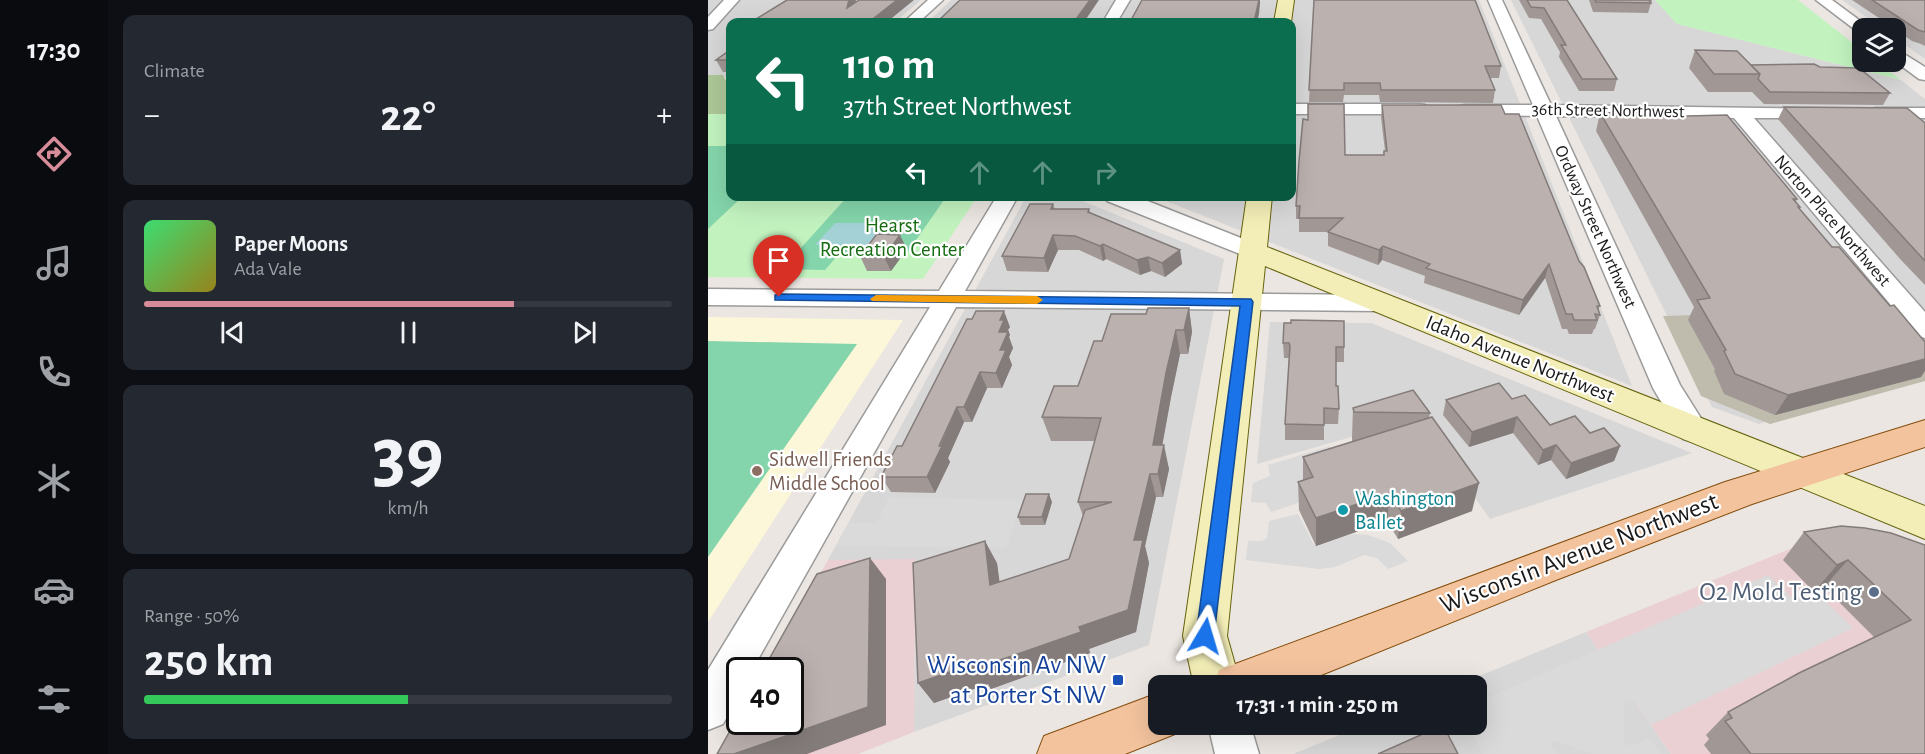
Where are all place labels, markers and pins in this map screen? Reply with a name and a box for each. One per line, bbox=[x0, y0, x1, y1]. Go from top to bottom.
pin bbox=[753, 235, 804, 297]
place label: Sidwell Friends Middle School bbox=[769, 449, 892, 494]
marker: Sidwell Friends Middle School bbox=[750, 464, 764, 478]
place label: Washington Ballet bbox=[1355, 488, 1455, 533]
marker: Washington Ballet bbox=[1336, 503, 1350, 517]
place label: O2 Mold Testing bbox=[1699, 579, 1862, 605]
marker: O2 Mold Testing bbox=[1867, 585, 1881, 599]
place label: Wisconsin Av NW at Porter St NW bbox=[927, 652, 1107, 708]
marker: Wisconsin Av NW at Porter St NW bbox=[1111, 673, 1125, 687]

